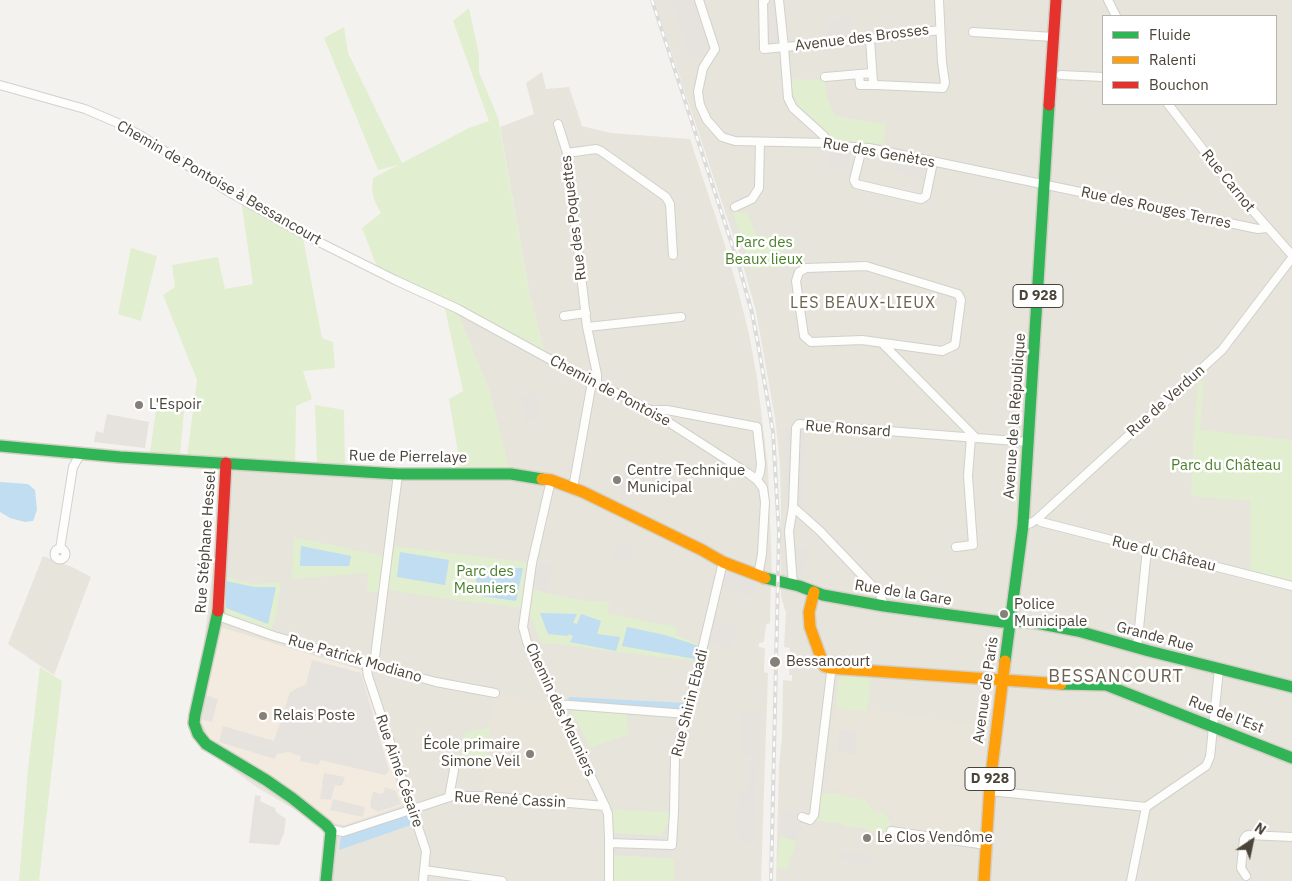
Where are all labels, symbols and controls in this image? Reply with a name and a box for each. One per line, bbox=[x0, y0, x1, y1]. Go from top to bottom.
legend bbox=[1102, 15, 1277, 105]
street label: Avenue des Brosses bbox=[794, 21, 930, 55]
text: Fluide bbox=[1149, 25, 1191, 44]
text: Ralenti bbox=[1149, 50, 1196, 69]
text: Bouchon bbox=[1149, 75, 1209, 94]
street label: Chemin de Pontoise à Bessancourt bbox=[113, 117, 325, 249]
street label: Rue des Genètes bbox=[821, 134, 937, 172]
street label: Rue Carnot bbox=[1197, 146, 1259, 216]
street label: Rue des Poquettes bbox=[557, 154, 591, 282]
street label: Rue des Rouges Terres bbox=[1079, 183, 1233, 233]
park label: Parc des Beaux lieux bbox=[725, 234, 803, 269]
road number: D 928 bbox=[1013, 284, 1063, 308]
district label: LES BEAUX-LIEUX bbox=[788, 293, 938, 313]
street label: Avenue de la République bbox=[1000, 332, 1030, 500]
street label: Chemin de Pontoise bbox=[547, 352, 673, 430]
street label: Rue de Verdun bbox=[1123, 361, 1209, 441]
place label: L'Espoir bbox=[149, 396, 201, 414]
marker: L'Espoir bbox=[133, 399, 145, 411]
street label: Rue Ronsard bbox=[805, 417, 891, 441]
street label: Rue de Pierrelaye bbox=[349, 447, 467, 467]
park label: Parc du Château bbox=[1171, 457, 1281, 475]
place label: Centre Technique Municipal bbox=[627, 462, 745, 497]
street label: Rue Stéphane Hessel bbox=[192, 470, 220, 614]
marker: Centre Technique Municipal bbox=[611, 474, 623, 486]
street label: Rue du Château bbox=[1110, 532, 1218, 576]
park label: Parc des Meuniers bbox=[454, 563, 516, 598]
street label: Rue de la Gare bbox=[853, 576, 953, 610]
place label: Police Municipale bbox=[1014, 596, 1087, 631]
marker: Police Municipale bbox=[998, 608, 1010, 620]
street label: Grande Rue bbox=[1114, 618, 1196, 656]
street label: Rue Patrick Modiano bbox=[286, 631, 424, 687]
street label: Avenue de Paris bbox=[970, 635, 1002, 745]
street label: Chemin des Meuniers bbox=[521, 640, 599, 780]
street label: Rue Shirin Ebadi bbox=[668, 647, 712, 759]
place label: Bessancourt bbox=[786, 653, 870, 671]
marker: Bessancourt bbox=[768, 655, 782, 669]
district label: BESSANCOURT bbox=[1047, 666, 1185, 688]
street label: Rue de l'Est bbox=[1186, 692, 1266, 738]
place label: Relais Poste bbox=[273, 707, 355, 725]
marker: Relais Poste bbox=[257, 710, 269, 722]
street label: Rue Aimé Césaire bbox=[371, 712, 427, 830]
place label: École primaire Simone Veil bbox=[423, 736, 520, 771]
marker: École primaire Simone Veil bbox=[524, 748, 536, 760]
road number: D 928 bbox=[965, 768, 1015, 791]
street label: Rue René Cassin bbox=[454, 788, 566, 812]
north arrow bbox=[1227, 816, 1277, 866]
text: N bbox=[1251, 818, 1270, 839]
place label: Le Clos Vendôme bbox=[877, 829, 993, 847]
marker: Le Clos Vendôme bbox=[861, 832, 873, 844]

